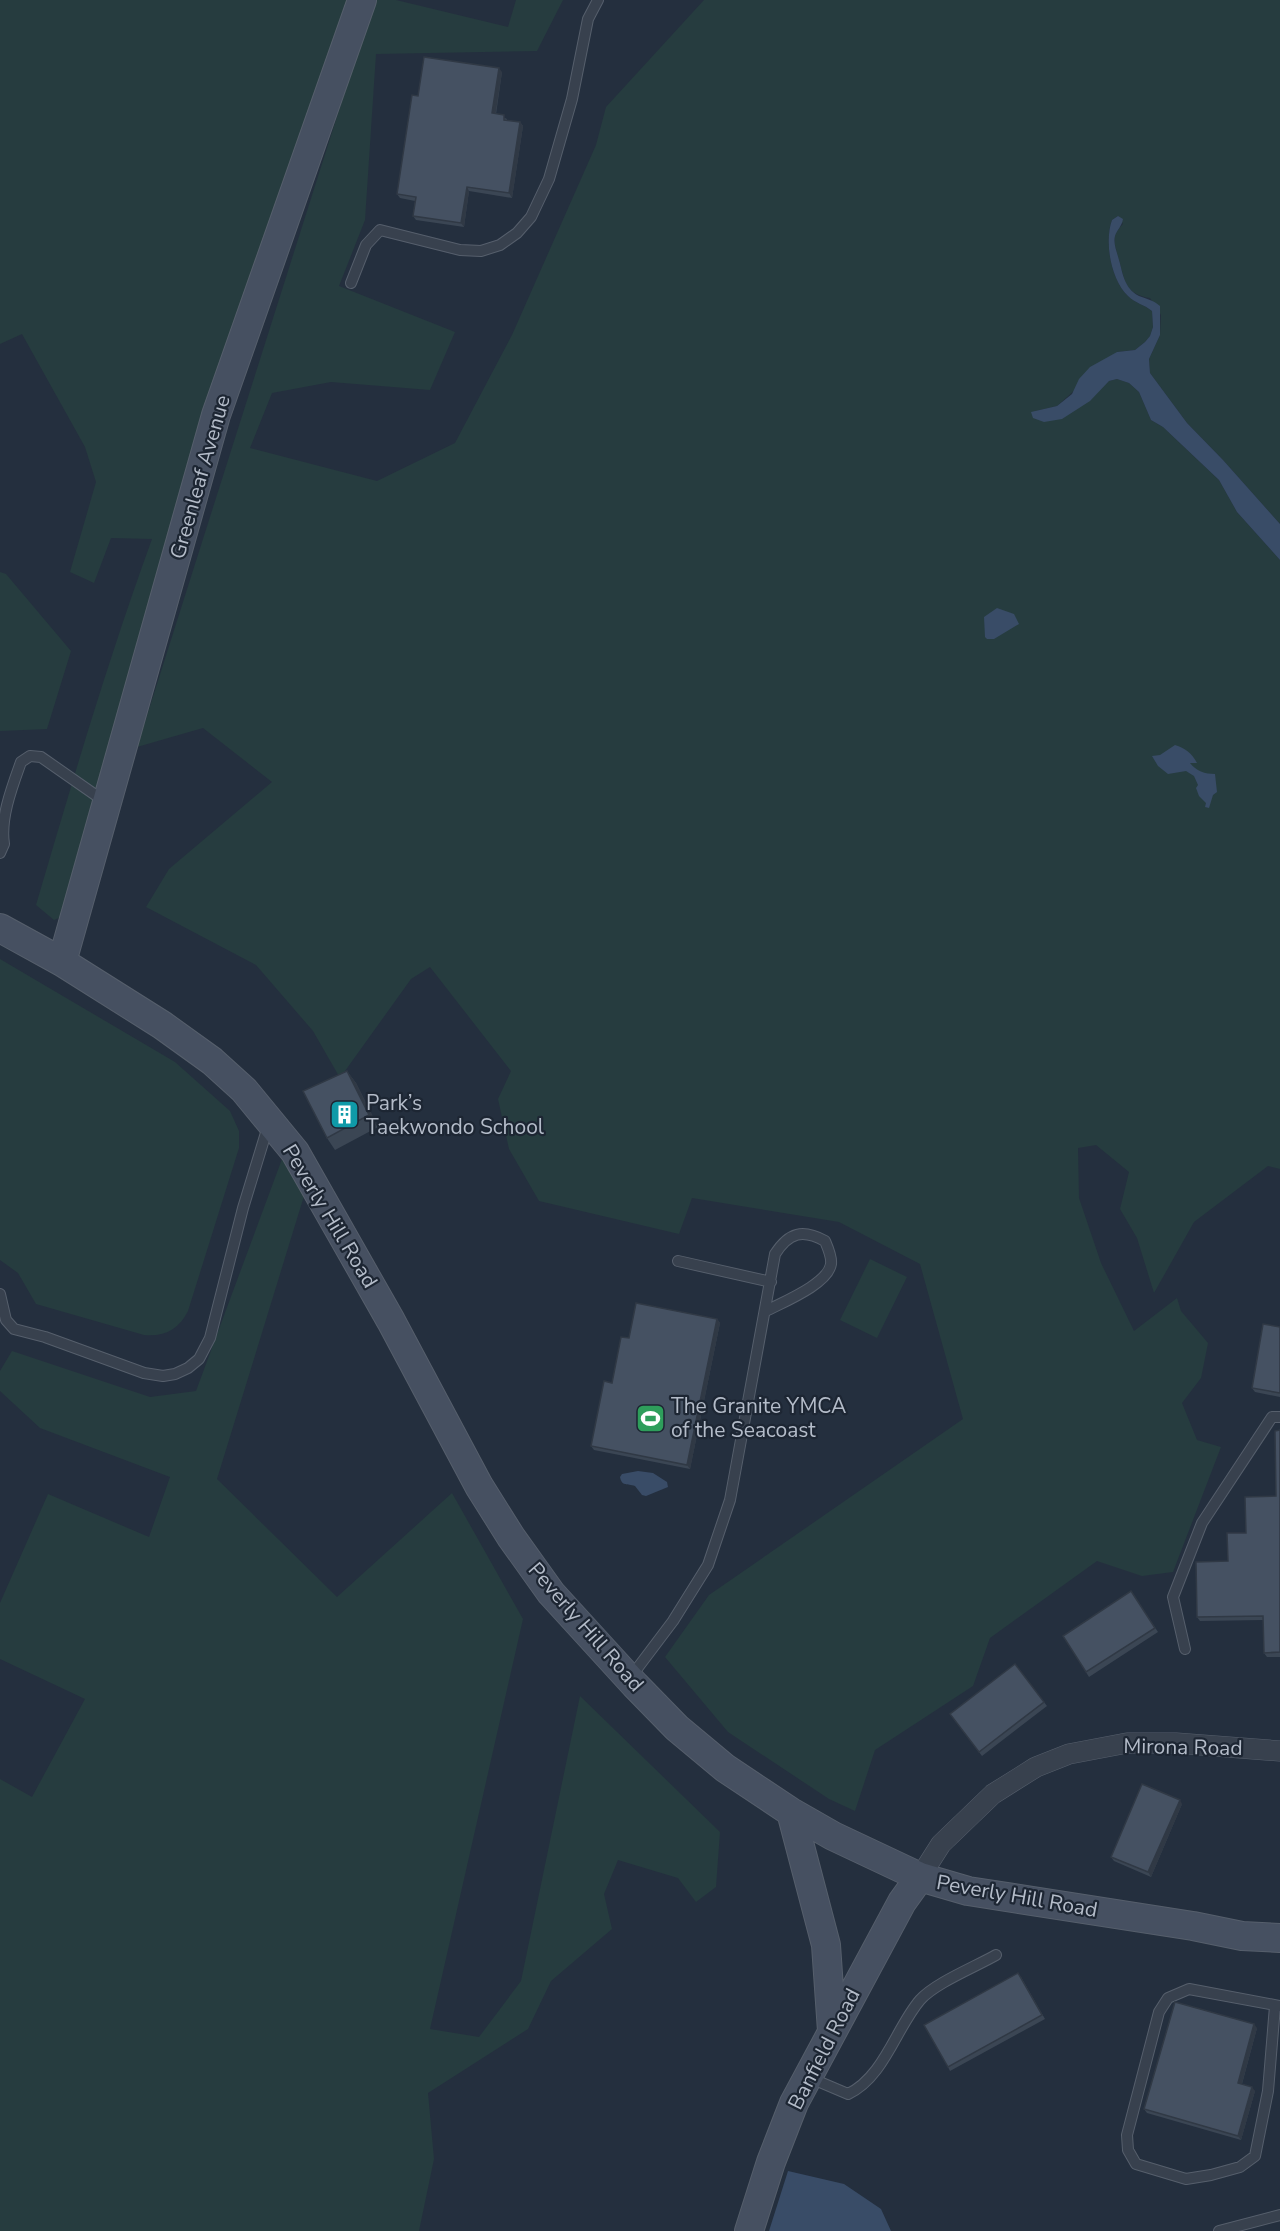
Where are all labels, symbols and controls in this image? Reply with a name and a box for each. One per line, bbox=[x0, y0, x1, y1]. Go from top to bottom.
street label: Greenleaf Avenue bbox=[163, 392, 237, 562]
place label: Park’s Taekwondo School bbox=[366, 1089, 545, 1141]
building icon: Park’s Taekwondo School bbox=[329, 1099, 361, 1131]
street label: Peverly Hill Road bbox=[276, 1139, 384, 1293]
place label: The Granite YMCA of the Seacoast bbox=[671, 1392, 846, 1444]
sports icon: The Granite YMCA of the Seacoast bbox=[634, 1402, 666, 1434]
street label: Peverly Hill Road bbox=[522, 1556, 650, 1698]
street label: Mirona Road bbox=[1123, 1732, 1243, 1762]
street label: Peverly Hill Road bbox=[934, 1868, 1100, 1924]
street label: Banfield Road bbox=[781, 1983, 867, 2115]

